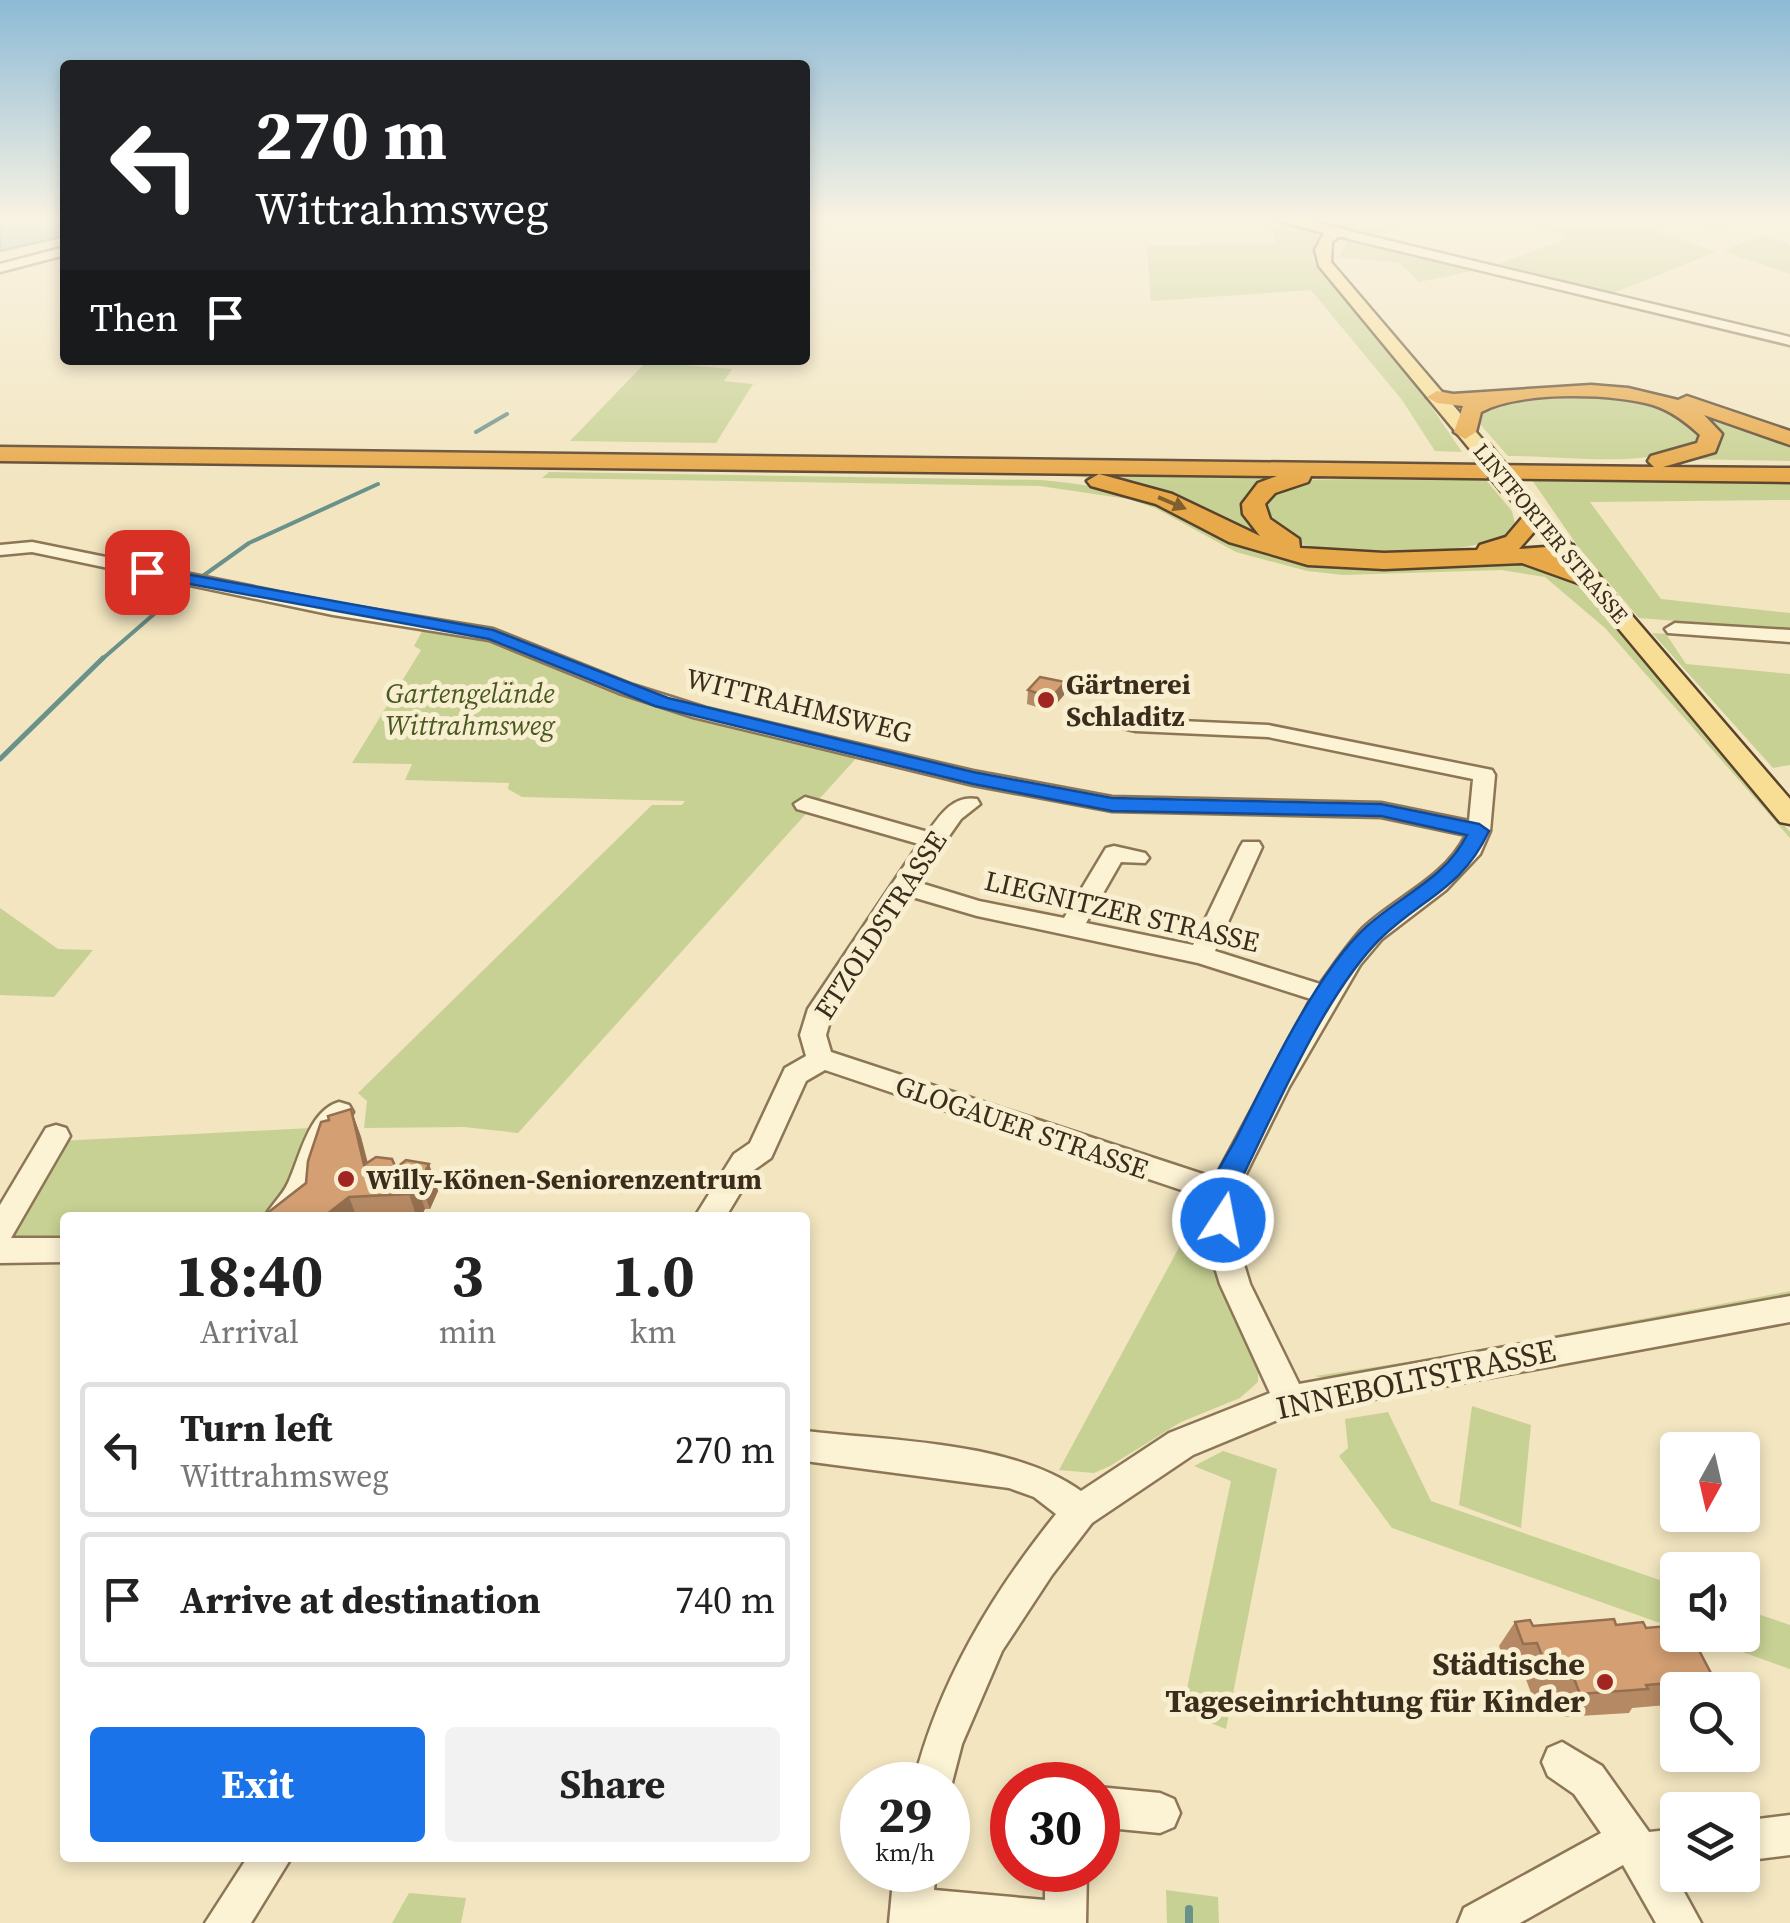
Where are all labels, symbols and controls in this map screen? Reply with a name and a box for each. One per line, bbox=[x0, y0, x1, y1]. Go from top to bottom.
text: 270 m bbox=[255, 86, 447, 182]
icon: left bbox=[90, 100, 220, 230]
text: Wittrahmsweg bbox=[255, 177, 549, 239]
icon: arrive bbox=[198, 290, 253, 345]
text: Then bbox=[90, 292, 178, 344]
street label: LINTFORTER STRASSE bbox=[1467, 437, 1635, 629]
one-way arrow bbox=[1157, 495, 1187, 511]
pin bbox=[105, 530, 190, 615]
icon: arrive bbox=[120, 545, 175, 600]
street label: WITTRAHMSWEG bbox=[682, 659, 916, 751]
place label: Gärtnerei Schladitz bbox=[1066, 665, 1191, 735]
park label: Gartengelände Wittrahmsweg bbox=[385, 674, 556, 744]
marker: Gärtnerei Schladitz bbox=[1035, 689, 1057, 711]
street label: ETZOLDSTRASSE bbox=[805, 823, 955, 1027]
street label: LIEGNITZER STRASSE bbox=[981, 861, 1263, 961]
street label: GLOGAUER STRASSE bbox=[891, 1066, 1153, 1188]
place label: Willy-Könen-Seniorenzentrum bbox=[366, 1160, 762, 1198]
marker: Willy-Könen-Seniorenzentrum bbox=[335, 1168, 357, 1190]
position arrow bbox=[1171, 1168, 1275, 1272]
text: 18:40 bbox=[175, 1234, 323, 1316]
text: 3 bbox=[451, 1234, 484, 1316]
text: 1.0 bbox=[612, 1234, 695, 1316]
text: Arrival bbox=[200, 1310, 299, 1354]
text: min bbox=[439, 1310, 496, 1354]
text: km bbox=[630, 1310, 676, 1354]
street label: INNEBOLTSTRASSE bbox=[1272, 1328, 1560, 1430]
text: Turn left bbox=[180, 1402, 332, 1454]
icon: left bbox=[95, 1422, 150, 1477]
text: 270 m bbox=[675, 1424, 775, 1476]
north arrow bbox=[1660, 1432, 1760, 1532]
map controls bbox=[1660, 1432, 1760, 1892]
text: Wittrahmsweg bbox=[180, 1454, 389, 1498]
button: sound bbox=[1660, 1552, 1760, 1652]
icon: arrive bbox=[95, 1572, 150, 1627]
text: Arrive at destination bbox=[180, 1574, 541, 1626]
text: 740 m bbox=[675, 1574, 775, 1626]
place label: Städtische Tageseinrichtung für Kinder bbox=[1165, 1642, 1585, 1723]
marker: Städtische Tageseinrichtung für Kinder bbox=[1594, 1671, 1616, 1693]
button: search bbox=[1660, 1672, 1760, 1772]
button: Exit bbox=[90, 1727, 425, 1842]
button: Share bbox=[445, 1727, 780, 1842]
speed limit sign: 30 bbox=[990, 1762, 1120, 1892]
text: 29 bbox=[878, 1780, 932, 1849]
button: layers bbox=[1660, 1792, 1760, 1892]
text: km/h bbox=[875, 1835, 935, 1869]

